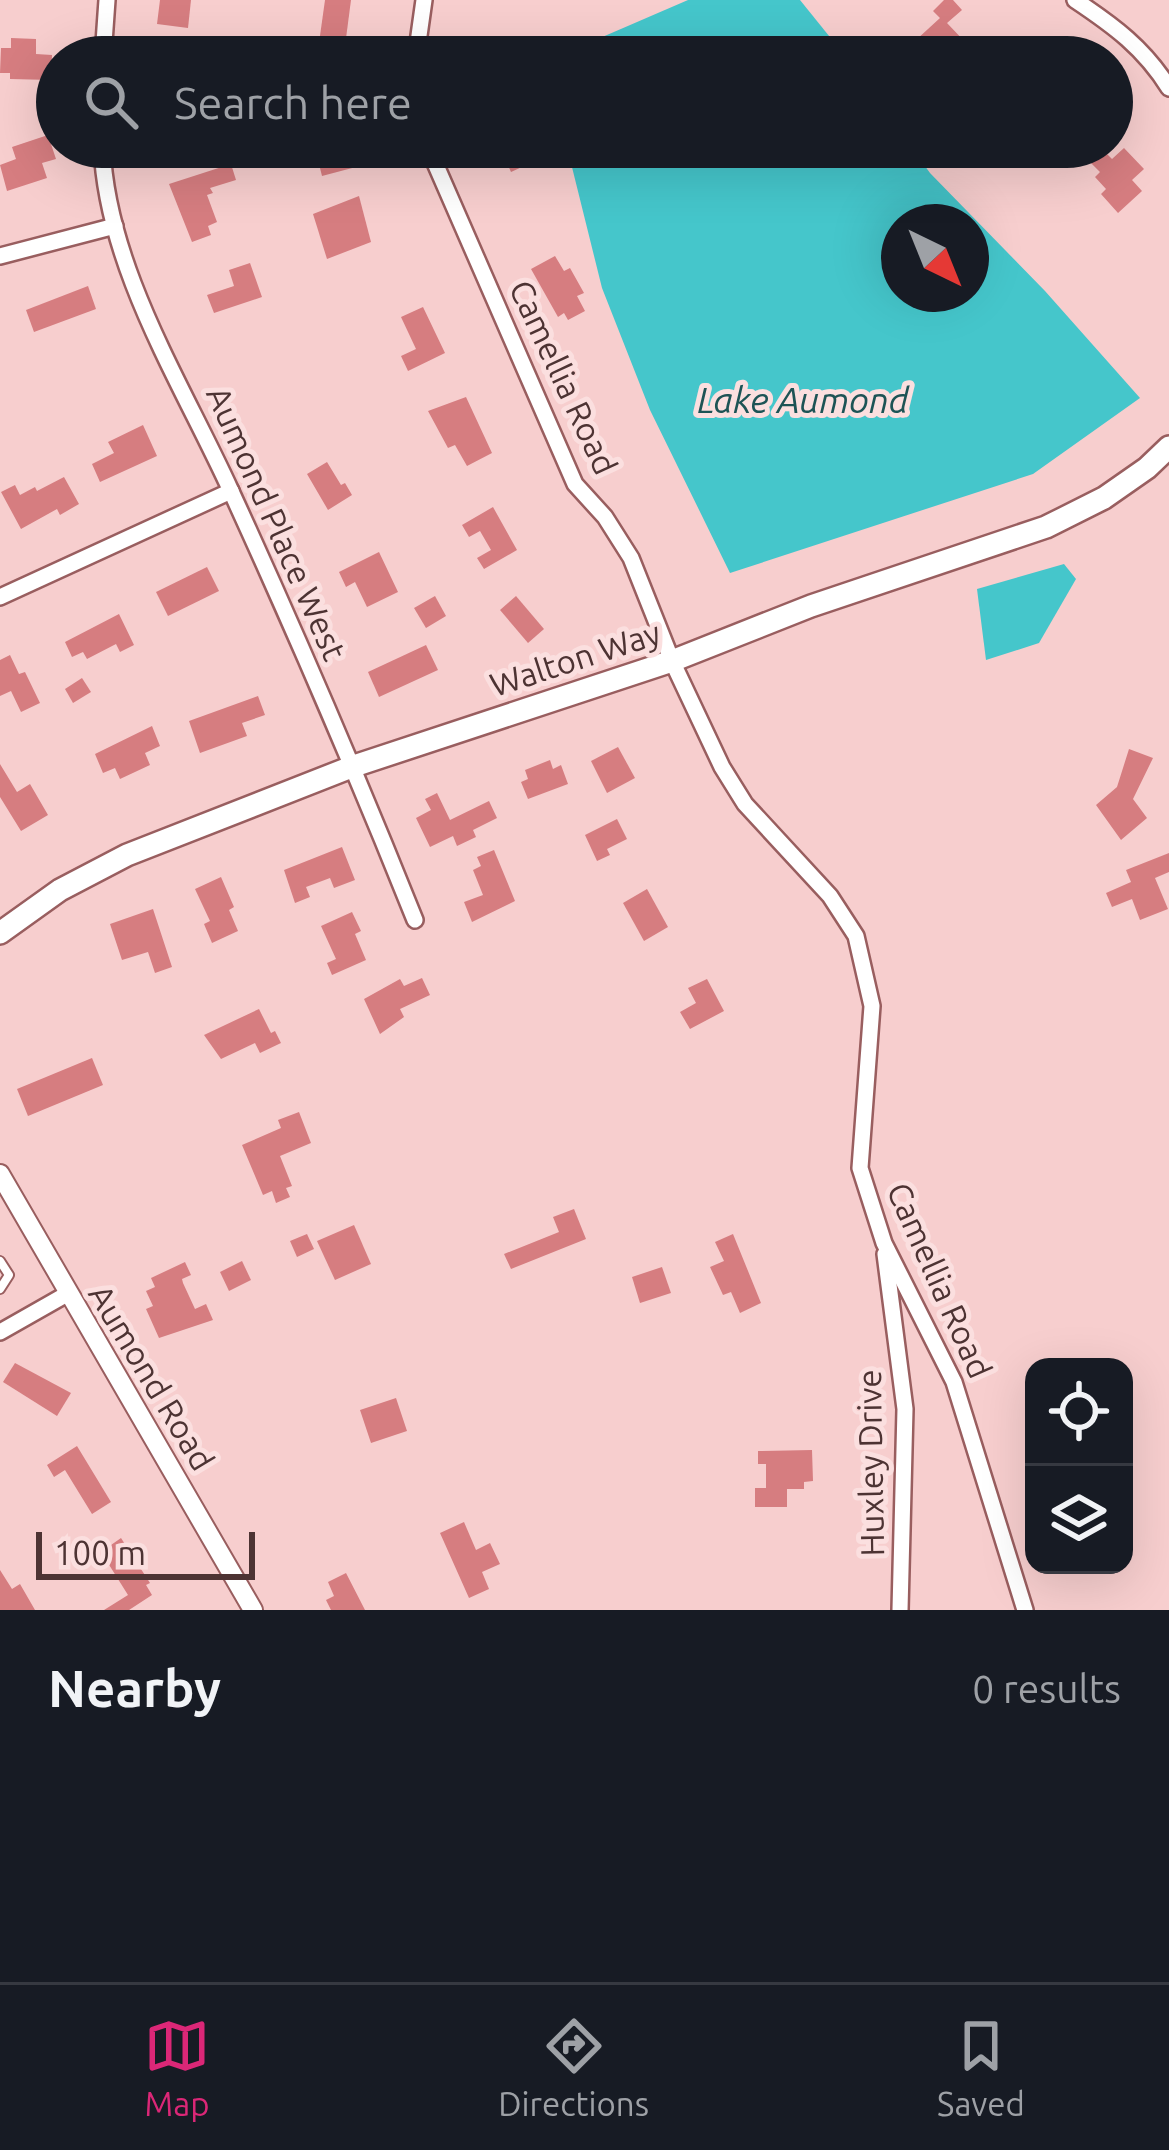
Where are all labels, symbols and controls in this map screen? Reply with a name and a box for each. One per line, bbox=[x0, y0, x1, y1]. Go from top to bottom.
search box bbox=[36, 36, 1133, 168]
icon: search bbox=[78, 69, 144, 135]
text: Search here bbox=[174, 77, 412, 128]
north arrow bbox=[881, 204, 989, 312]
street label: Camellia Road bbox=[503, 274, 625, 480]
water label: Lake Aumond bbox=[697, 379, 910, 420]
street label: Aumond Place West bbox=[200, 380, 354, 666]
street label: Walton Way bbox=[485, 613, 665, 703]
street label: Camellia Road bbox=[880, 1177, 1000, 1383]
street label: Aumond Road bbox=[82, 1278, 222, 1476]
map controls bbox=[1025, 1358, 1133, 1574]
button: locate bbox=[1025, 1358, 1133, 1466]
street label: Huxley Drive bbox=[850, 1369, 890, 1557]
button: layers bbox=[1025, 1466, 1133, 1574]
scale bar bbox=[36, 1526, 255, 1579]
text: 100 m bbox=[54, 1534, 146, 1571]
text: Nearby bbox=[48, 1659, 221, 1717]
text: 0 results bbox=[972, 1667, 1121, 1710]
tab: Map bbox=[144, 2013, 210, 2122]
tab: Directions bbox=[498, 2013, 649, 2122]
tab: Saved bbox=[937, 2013, 1025, 2122]

